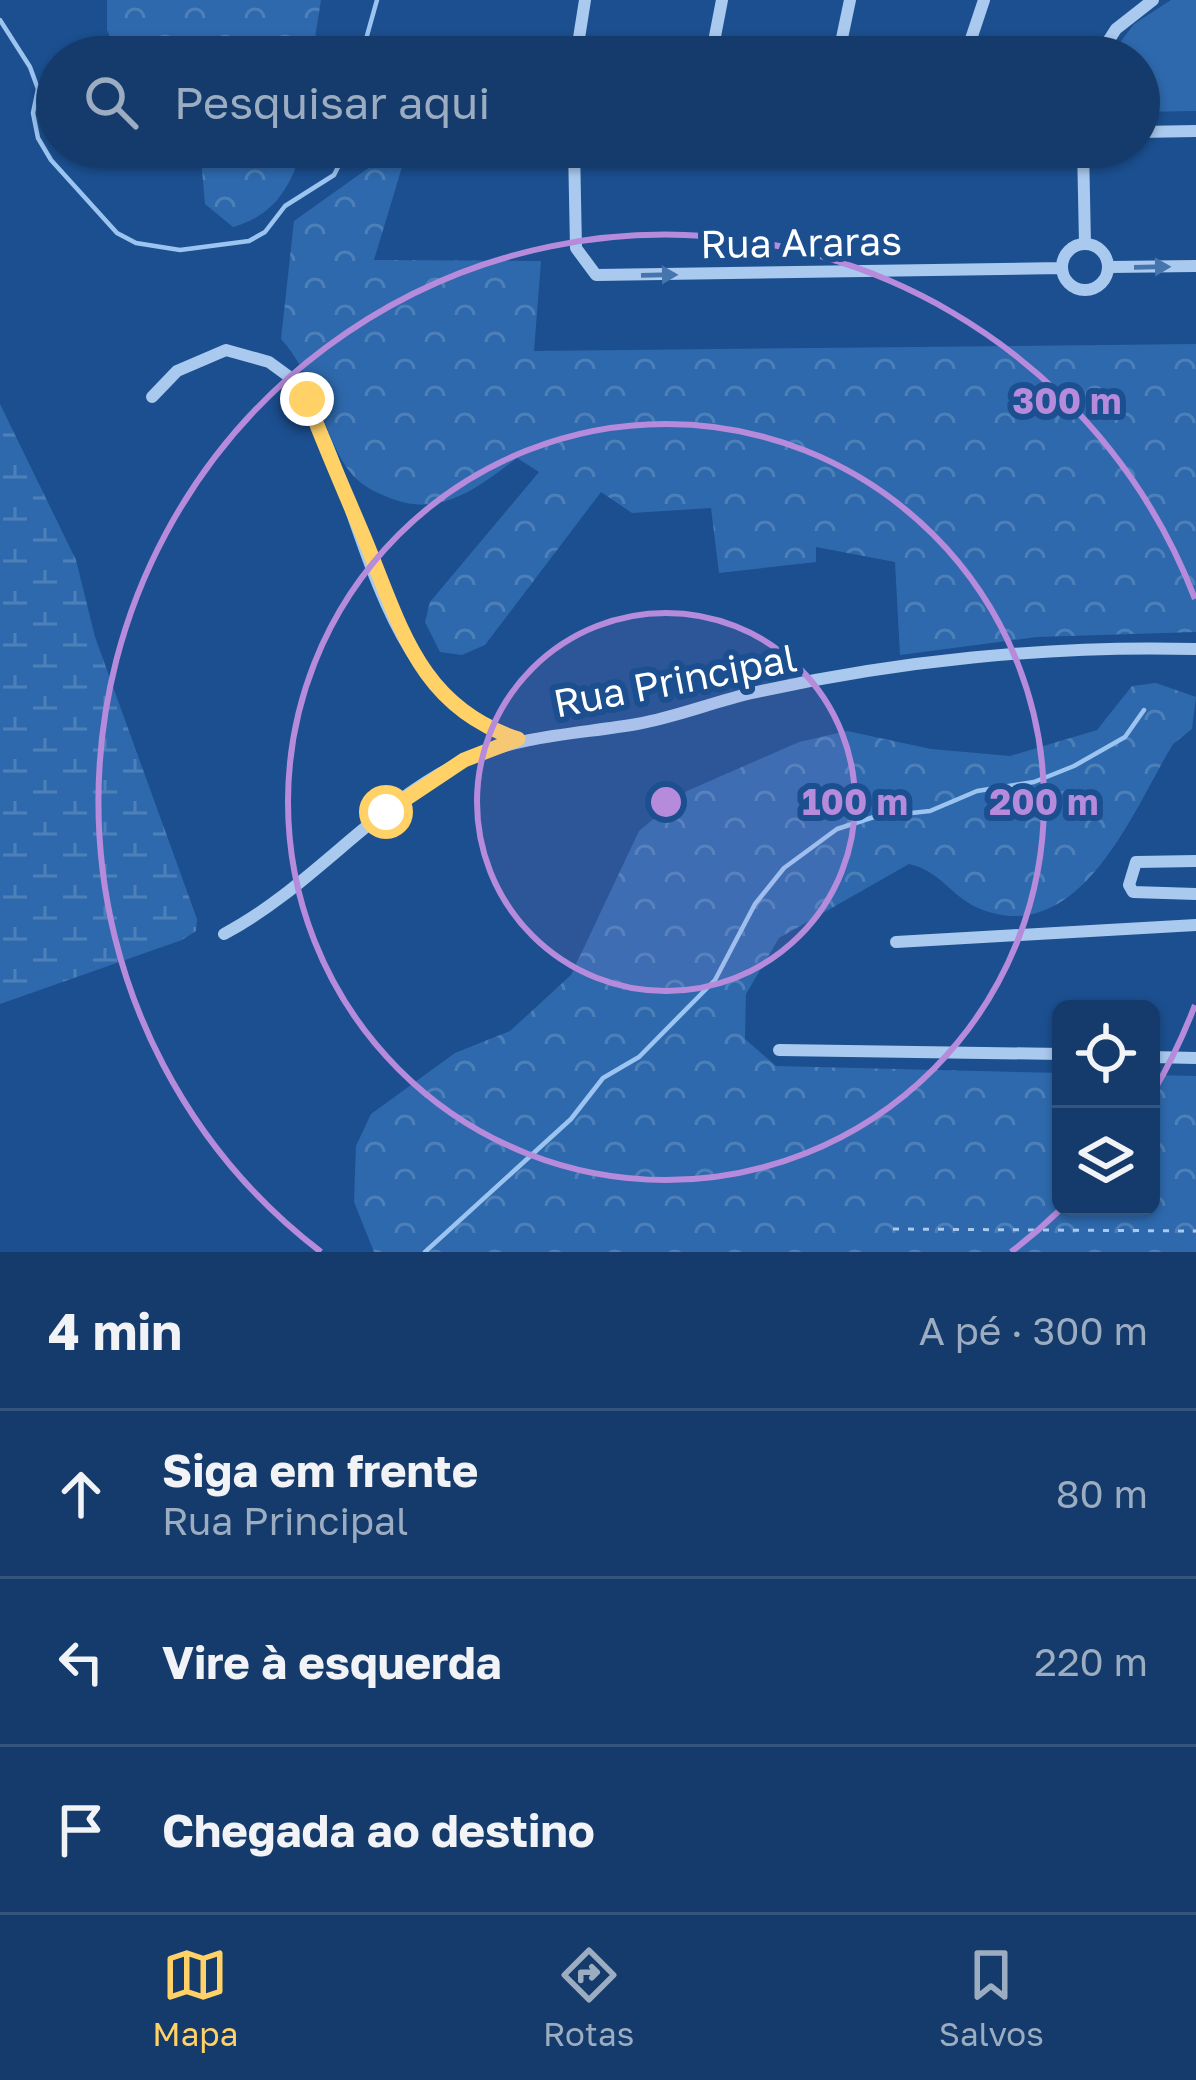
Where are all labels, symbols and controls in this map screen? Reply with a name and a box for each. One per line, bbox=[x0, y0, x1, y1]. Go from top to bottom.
search box bbox=[36, 36, 1160, 168]
icon: search bbox=[78, 69, 144, 135]
text: Pesquisar aqui bbox=[174, 75, 490, 129]
street label: Rua Araras bbox=[700, 217, 902, 267]
one-way arrow bbox=[1134, 257, 1172, 276]
one-way arrow bbox=[641, 265, 679, 285]
route end bbox=[280, 372, 334, 426]
text: 300 m bbox=[1012, 379, 1122, 422]
street label: Rua Principal bbox=[550, 633, 800, 727]
text: 100 m bbox=[802, 780, 908, 823]
text: 200 m bbox=[989, 780, 1099, 823]
centre of rings bbox=[645, 781, 687, 823]
route start bbox=[359, 785, 413, 839]
map controls bbox=[1052, 1000, 1160, 1216]
button: locate bbox=[1052, 1000, 1160, 1108]
button: layers bbox=[1052, 1108, 1160, 1216]
text: 4 min bbox=[48, 1300, 182, 1361]
text: A pé · 300 m bbox=[919, 1307, 1148, 1354]
text: Siga em frente bbox=[162, 1443, 478, 1497]
icon: ahead bbox=[48, 1461, 114, 1527]
text: 80 m bbox=[1056, 1470, 1148, 1517]
text: Rua Principal bbox=[162, 1497, 409, 1544]
icon: left bbox=[48, 1629, 114, 1695]
text: Vire à esquerda bbox=[162, 1635, 502, 1689]
text: 220 m bbox=[1034, 1638, 1148, 1685]
icon: arrive bbox=[48, 1797, 114, 1863]
text: Chegada ao destino bbox=[162, 1803, 595, 1857]
tab: Mapa bbox=[152, 1942, 238, 2053]
tab: Rotas bbox=[543, 1942, 634, 2053]
tab: Salvos bbox=[939, 1942, 1044, 2053]

